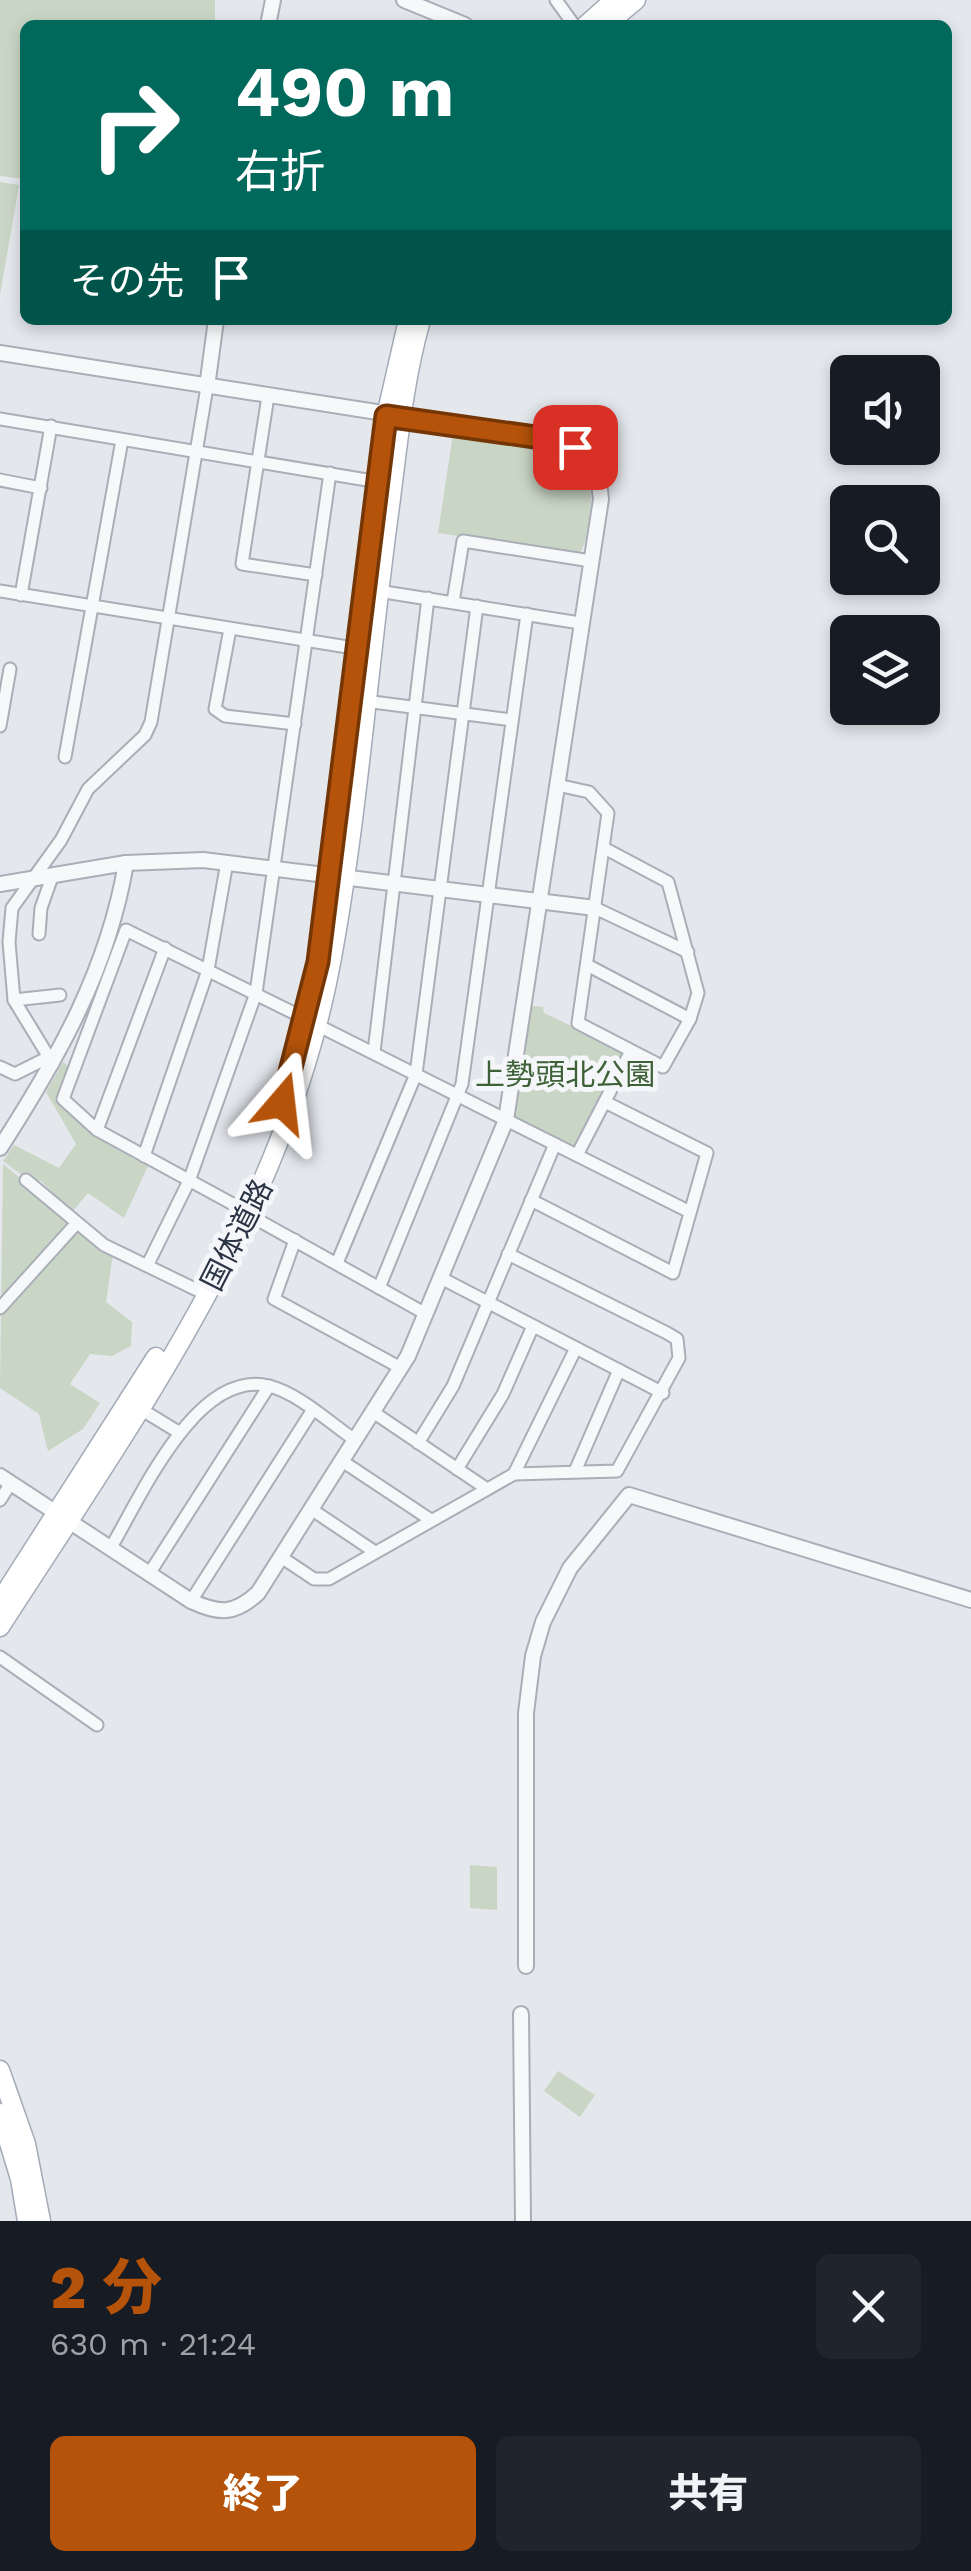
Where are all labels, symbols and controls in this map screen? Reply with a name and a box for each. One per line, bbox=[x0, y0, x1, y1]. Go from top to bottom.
text: 490 m bbox=[235, 51, 454, 133]
icon: right bbox=[70, 60, 200, 190]
text: 右折 bbox=[235, 145, 325, 198]
icon: arrive bbox=[204, 250, 259, 305]
text: その先 bbox=[70, 259, 184, 303]
map controls bbox=[830, 355, 940, 725]
button: sound bbox=[830, 355, 940, 465]
pin bbox=[533, 405, 618, 490]
icon: arrive bbox=[548, 420, 603, 475]
button: search bbox=[830, 485, 940, 595]
button: layers bbox=[830, 615, 940, 725]
position arrow bbox=[230, 1051, 334, 1155]
park label: 上勢頭北公園 bbox=[475, 1057, 655, 1092]
street label: 国体道路 bbox=[194, 1173, 279, 1296]
text: 2 分 bbox=[50, 2252, 162, 2323]
button: close bbox=[816, 2254, 921, 2359]
text: 630 m · 21:24 bbox=[50, 2325, 256, 2363]
button: 終了 bbox=[50, 2436, 476, 2551]
button: 共有 bbox=[496, 2436, 921, 2551]

